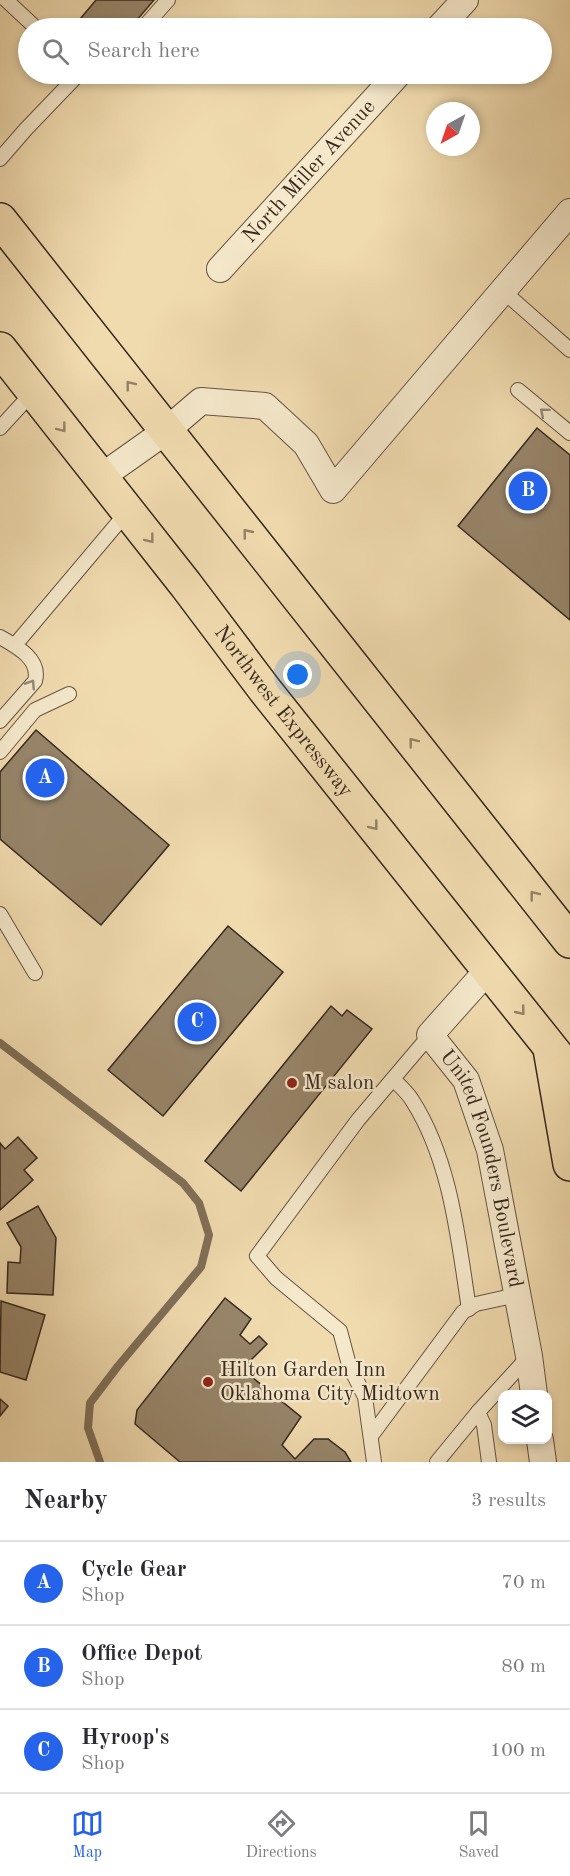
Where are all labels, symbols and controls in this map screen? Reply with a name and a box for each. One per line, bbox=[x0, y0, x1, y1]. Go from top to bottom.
search box bbox=[18, 18, 552, 84]
icon: search bbox=[39, 35, 72, 68]
text: Search here bbox=[87, 40, 200, 62]
street label: North Miller Avenue bbox=[239, 96, 379, 247]
north arrow bbox=[426, 102, 480, 156]
one-way arrow bbox=[126, 380, 137, 391]
one-way arrow bbox=[540, 408, 551, 419]
one-way arrow bbox=[55, 421, 66, 432]
pin: B bbox=[508, 468, 548, 514]
one-way arrow bbox=[244, 528, 255, 539]
one-way arrow bbox=[143, 533, 154, 544]
street label: Northwest Expressway bbox=[210, 622, 357, 801]
your location bbox=[283, 660, 312, 689]
one-way arrow bbox=[23, 679, 34, 690]
one-way arrow bbox=[410, 738, 421, 749]
pin: A bbox=[26, 756, 64, 800]
one-way arrow bbox=[366, 819, 377, 830]
one-way arrow bbox=[530, 891, 541, 902]
pin: C bbox=[178, 1000, 216, 1044]
one-way arrow bbox=[514, 1004, 525, 1015]
street label: United Founders Boulevard bbox=[436, 1046, 526, 1289]
place label: M salon bbox=[304, 1073, 374, 1094]
marker: M salon bbox=[285, 1076, 299, 1090]
place label: Hilton Garden Inn Oklahoma City Midtown bbox=[220, 1360, 440, 1405]
marker: Hilton Garden Inn Oklahoma City Midtown bbox=[201, 1375, 215, 1389]
map controls bbox=[498, 1390, 552, 1444]
button: layers bbox=[498, 1390, 552, 1444]
text: Nearby bbox=[24, 1488, 108, 1514]
text: 3 results bbox=[471, 1491, 546, 1511]
text: Cycle Gear bbox=[81, 1559, 187, 1581]
text: A bbox=[36, 1573, 51, 1593]
text: 70 m bbox=[501, 1573, 546, 1593]
text: Shop bbox=[81, 1586, 125, 1606]
text: Office Depot bbox=[81, 1643, 202, 1665]
text: B bbox=[36, 1657, 51, 1677]
text: 80 m bbox=[501, 1657, 546, 1677]
text: Shop bbox=[81, 1670, 125, 1690]
text: Hyroop's bbox=[81, 1727, 169, 1749]
text: C bbox=[37, 1741, 50, 1761]
text: 100 m bbox=[490, 1741, 546, 1761]
text: Shop bbox=[81, 1754, 125, 1774]
tab: Map bbox=[71, 1807, 104, 1863]
tab: Directions bbox=[246, 1807, 317, 1863]
tab: Saved bbox=[458, 1807, 499, 1863]

